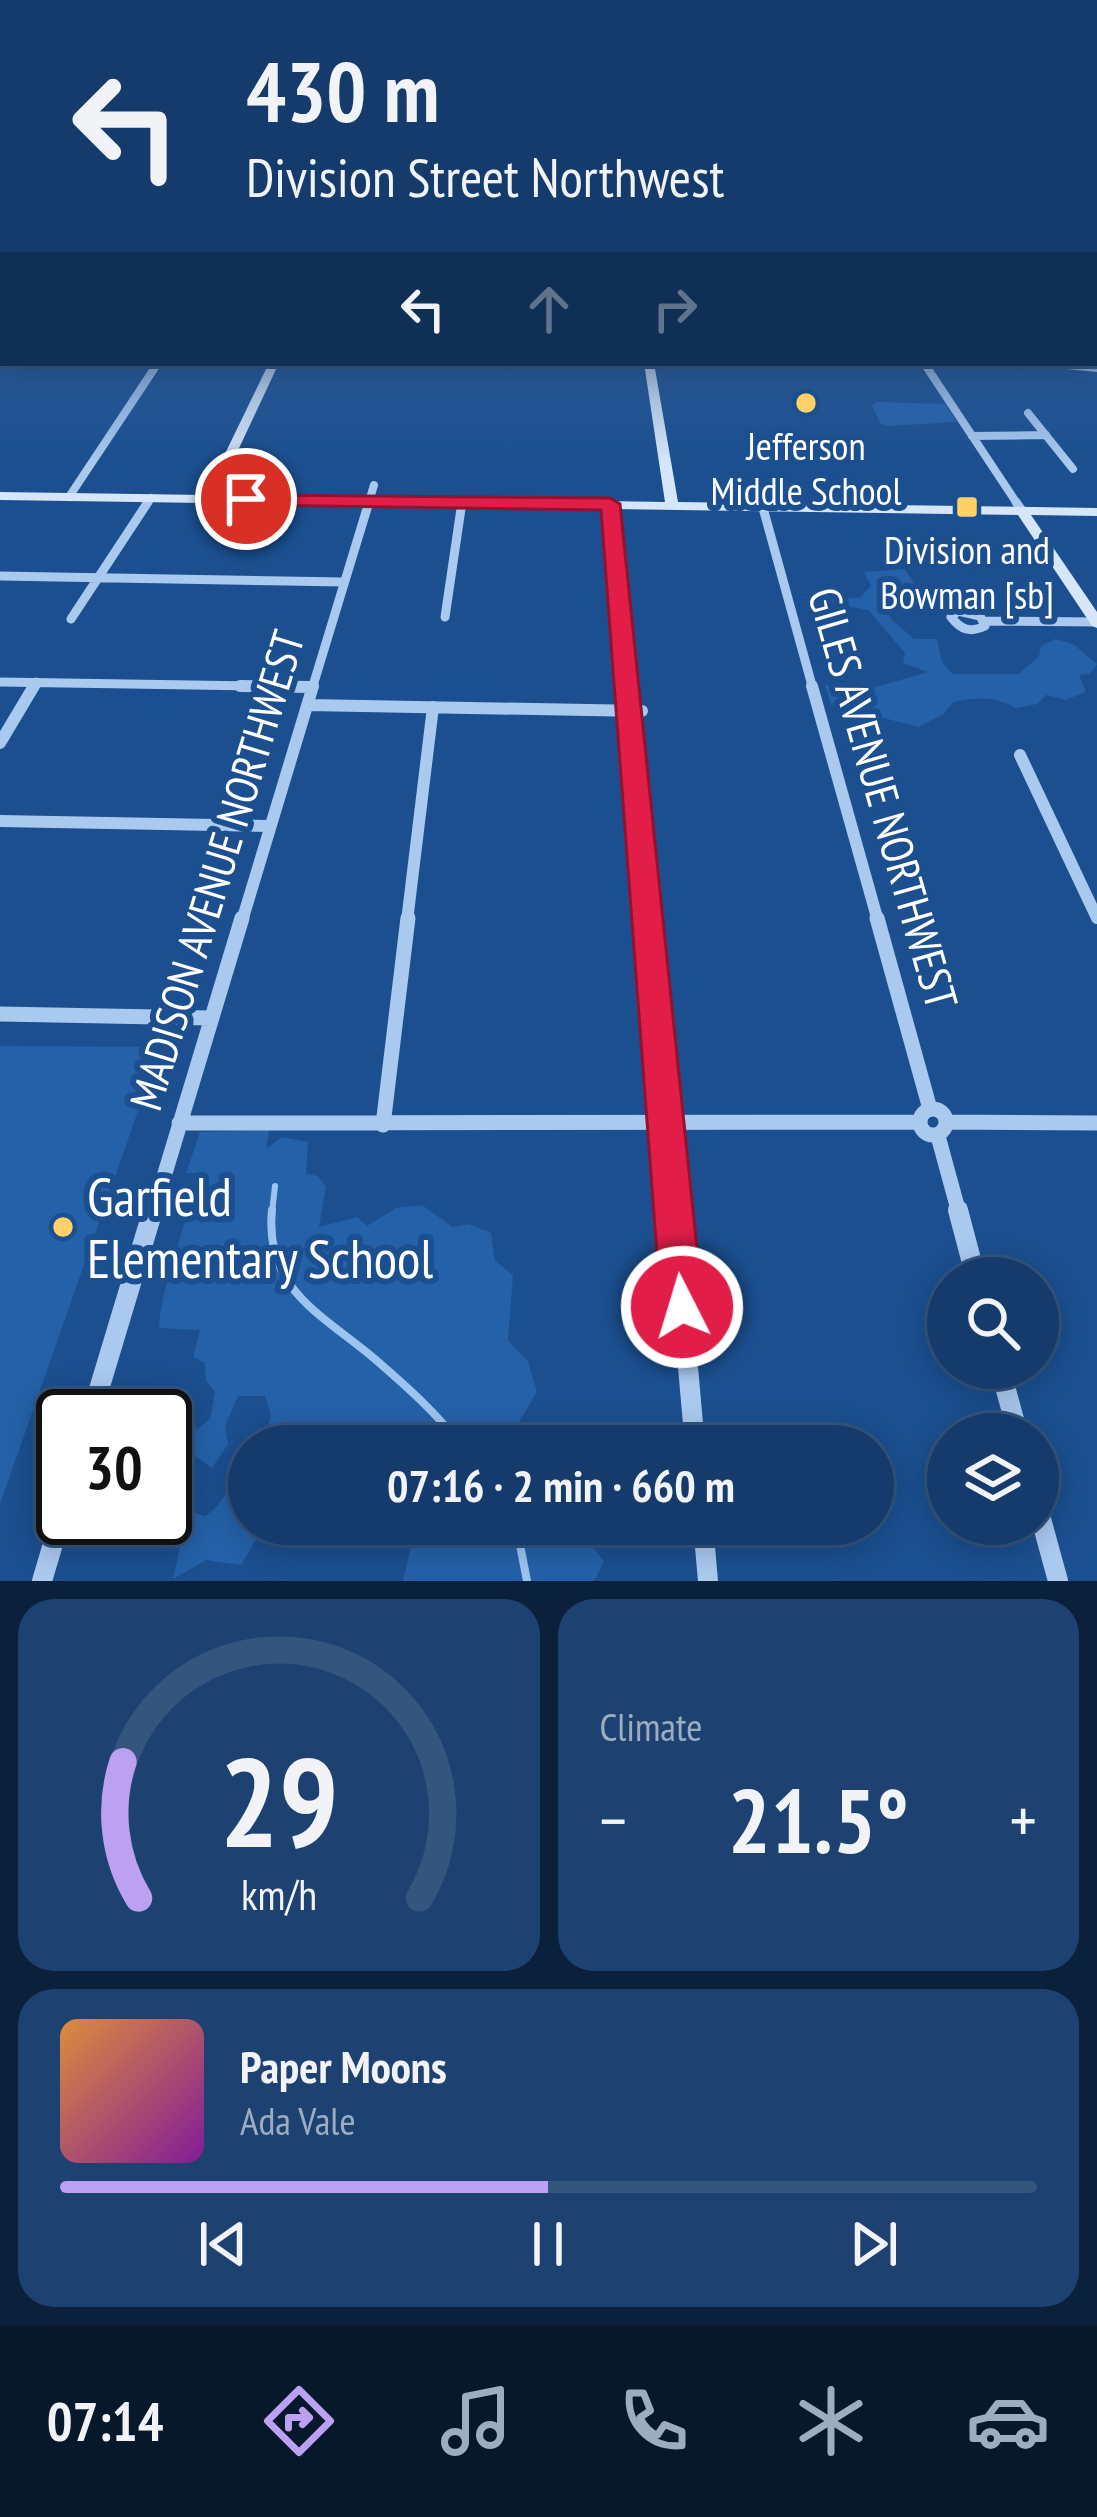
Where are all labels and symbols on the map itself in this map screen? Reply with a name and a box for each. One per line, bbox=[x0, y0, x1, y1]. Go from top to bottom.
marker: Jefferson Middle School bbox=[793, 390, 819, 416]
place label: Jefferson Middle School bbox=[710, 420, 902, 516]
pin bbox=[195, 448, 297, 550]
marker: Division and Bowman [sb] bbox=[954, 494, 980, 520]
place label: Division and Bowman [sb] bbox=[880, 524, 1054, 620]
street label: GILES AVENUE NORTHWEST bbox=[796, 580, 972, 1016]
street label: MADISON AVENUE NORTHWEST bbox=[115, 623, 317, 1117]
place label: Garfield Elementary School bbox=[87, 1161, 433, 1293]
marker: Garfield Elementary School bbox=[50, 1214, 76, 1240]
position arrow bbox=[619, 1244, 745, 1370]
speed limit sign: 30 bbox=[36, 1389, 192, 1545]

